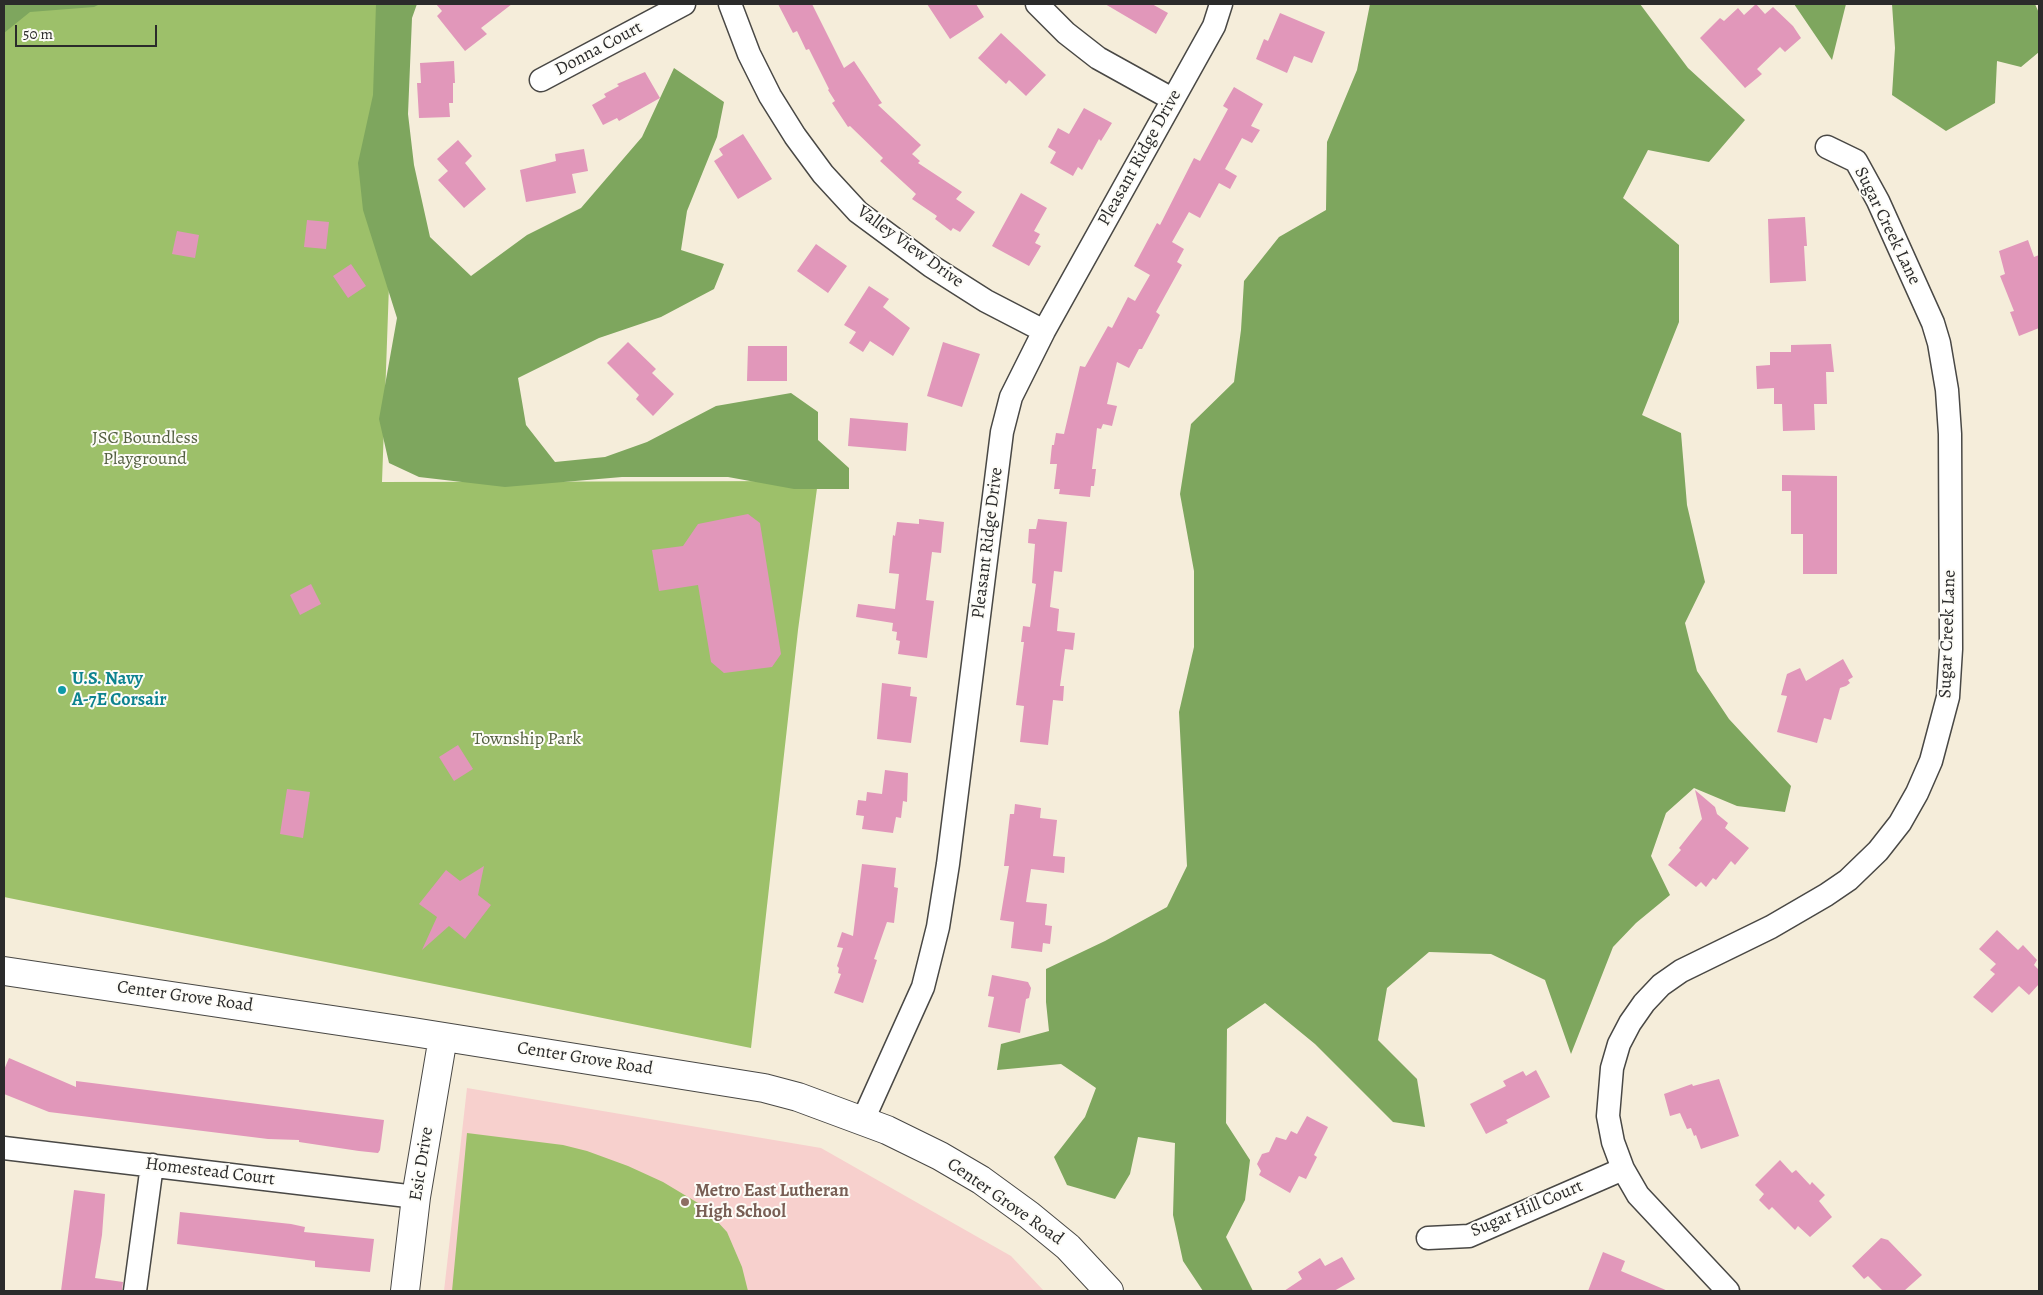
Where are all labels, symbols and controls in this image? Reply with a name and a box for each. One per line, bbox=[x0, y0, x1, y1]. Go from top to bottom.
scale bar bbox=[18, 15, 160, 47]
street label: Donna Court bbox=[552, 17, 646, 81]
text: 50 m bbox=[23, 24, 53, 44]
street label: Pleasant Ridge Drive bbox=[1094, 86, 1186, 230]
street label: Sugar Creek Lane bbox=[1849, 163, 1925, 289]
street label: Valley View Drive bbox=[853, 201, 967, 293]
park label: JSC Boundless Playground bbox=[92, 428, 198, 470]
street label: Pleasant Ridge Drive bbox=[968, 466, 1008, 620]
street label: Sugar Creek Lane bbox=[1935, 569, 1961, 699]
place label: U.S. Navy A-7E Corsair bbox=[72, 669, 167, 712]
marker: U.S. Navy A-7E Corsair bbox=[56, 684, 68, 696]
park label: Township Park bbox=[473, 729, 581, 751]
street label: Center Grove Road bbox=[116, 977, 254, 1017]
street label: Center Grove Road bbox=[516, 1038, 654, 1080]
street label: Esic Drive bbox=[406, 1125, 438, 1203]
street label: Homestead Court bbox=[144, 1153, 276, 1191]
street label: Center Grove Road bbox=[943, 1154, 1067, 1250]
street label: Sugar Hill Court bbox=[1467, 1176, 1587, 1242]
place label: Metro East Lutheran High School bbox=[695, 1181, 849, 1224]
marker: Metro East Lutheran High School bbox=[679, 1196, 691, 1208]

